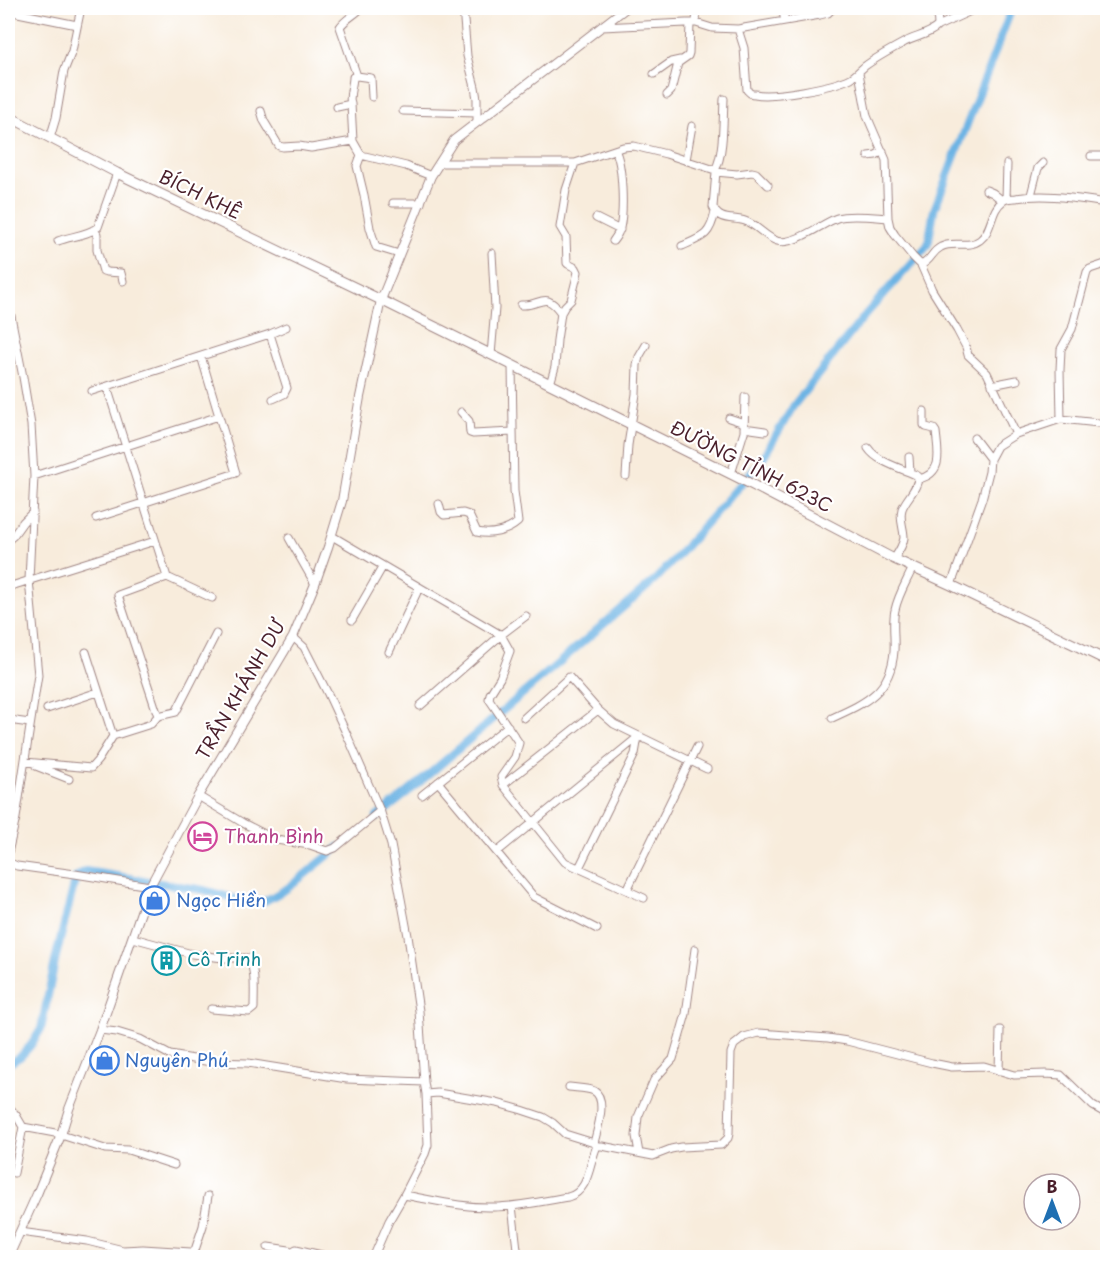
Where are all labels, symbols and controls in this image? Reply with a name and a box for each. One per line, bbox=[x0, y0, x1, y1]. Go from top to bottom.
street label: BÍCH KHÊ bbox=[155, 162, 246, 225]
street label: ĐƯỜNG TỈNH 623C bbox=[666, 413, 837, 518]
street label: TRẦN KHÁNH DƯ bbox=[189, 613, 291, 764]
hotel icon: Thanh Bình bbox=[187, 821, 219, 853]
place label: Thanh Bình bbox=[224, 822, 324, 849]
shop icon: Ngọc Hiền bbox=[139, 885, 171, 917]
place label: Ngọc Hiền bbox=[176, 886, 266, 913]
building icon: Cô Trinh bbox=[150, 944, 182, 976]
place label: Cô Trinh bbox=[187, 945, 261, 972]
shop icon: Nguyên Phú bbox=[88, 1045, 120, 1077]
place label: Nguyên Phú bbox=[125, 1046, 229, 1073]
north arrow bbox=[1022, 1172, 1082, 1232]
text: B bbox=[1047, 1174, 1058, 1198]

